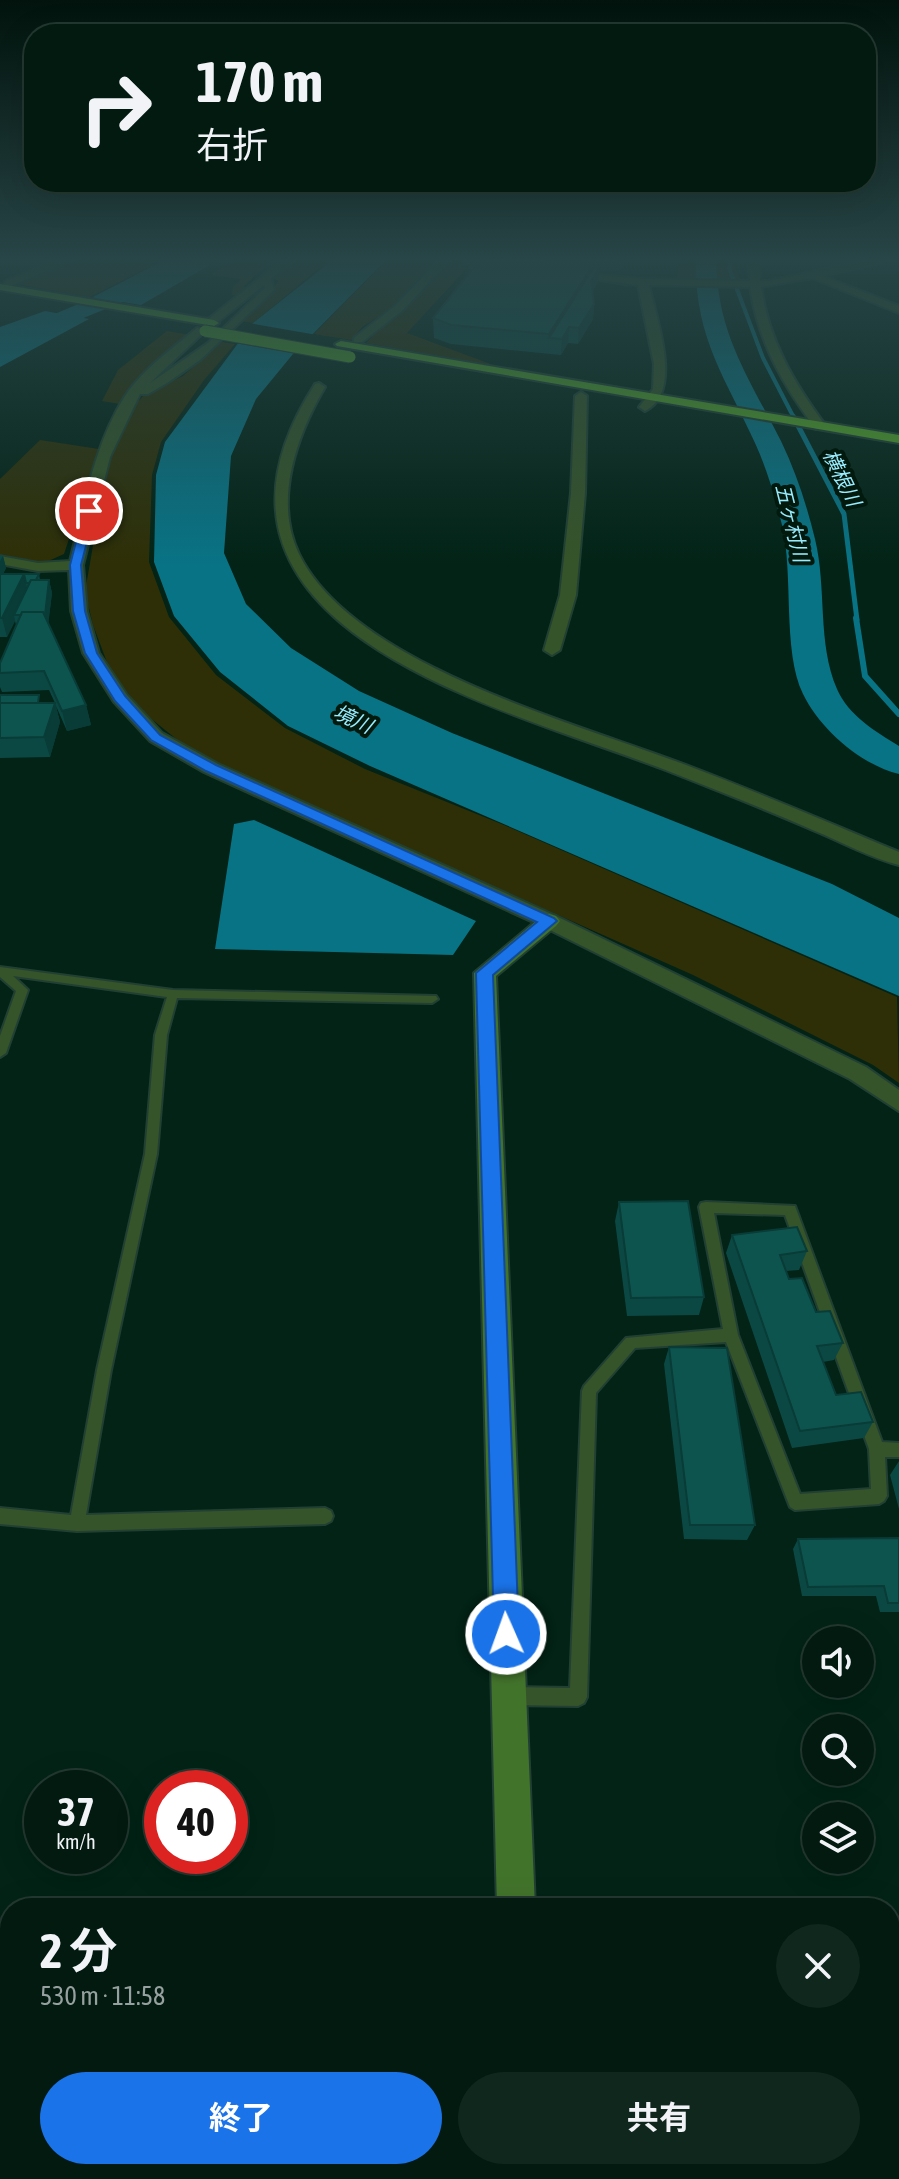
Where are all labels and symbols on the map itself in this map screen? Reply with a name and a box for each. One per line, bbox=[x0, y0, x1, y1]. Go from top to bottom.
water label: 横根川 bbox=[819, 446, 867, 512]
pin bbox=[55, 477, 123, 545]
water label: 五ヶ村川 bbox=[772, 481, 814, 566]
water label: 境川 bbox=[330, 700, 378, 738]
position arrow bbox=[464, 1592, 548, 1676]
speed limit sign: 40 bbox=[144, 1770, 248, 1874]

